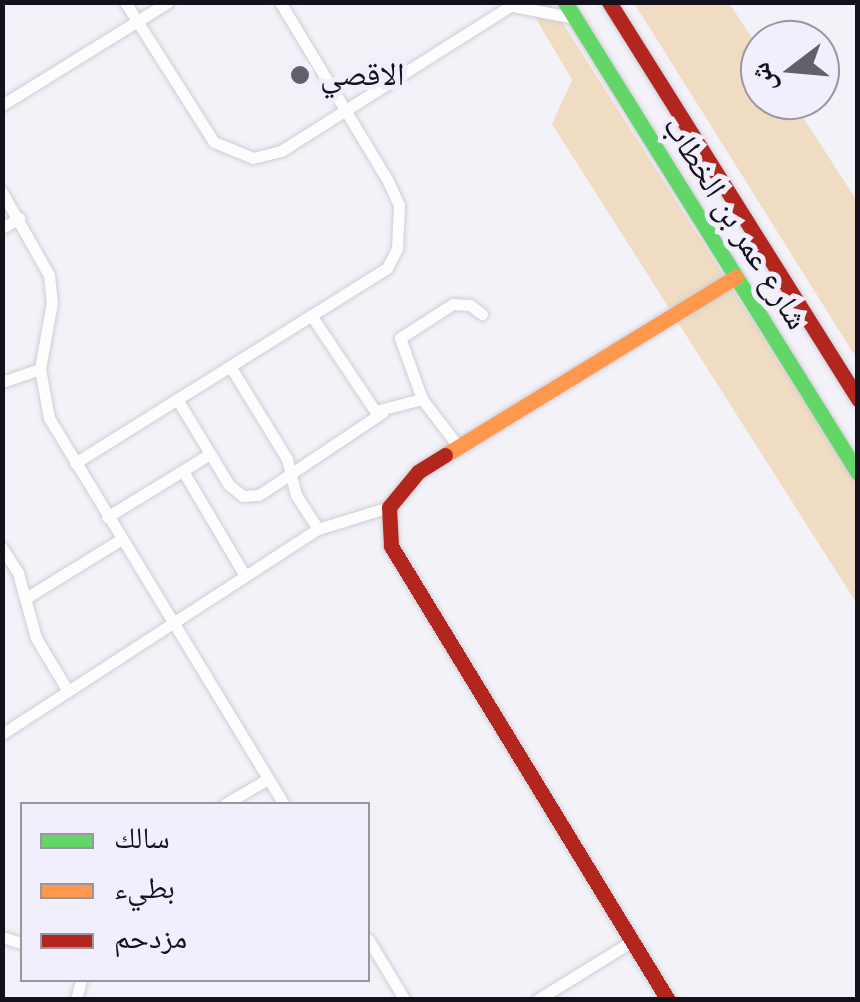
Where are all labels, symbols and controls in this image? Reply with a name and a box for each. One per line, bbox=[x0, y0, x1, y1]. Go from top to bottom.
north arrow bbox=[740, 20, 840, 120]
place label: الاقصي bbox=[320, 56, 405, 94]
text: ش bbox=[743, 59, 784, 97]
marker: الاقصي bbox=[289, 64, 311, 86]
street label: شارع عمر بن الخطاب bbox=[654, 109, 816, 337]
legend bbox=[20, 802, 370, 982]
text: سالك bbox=[114, 820, 170, 857]
text: بطيء bbox=[114, 870, 175, 907]
text: مزدحم bbox=[114, 920, 187, 957]

